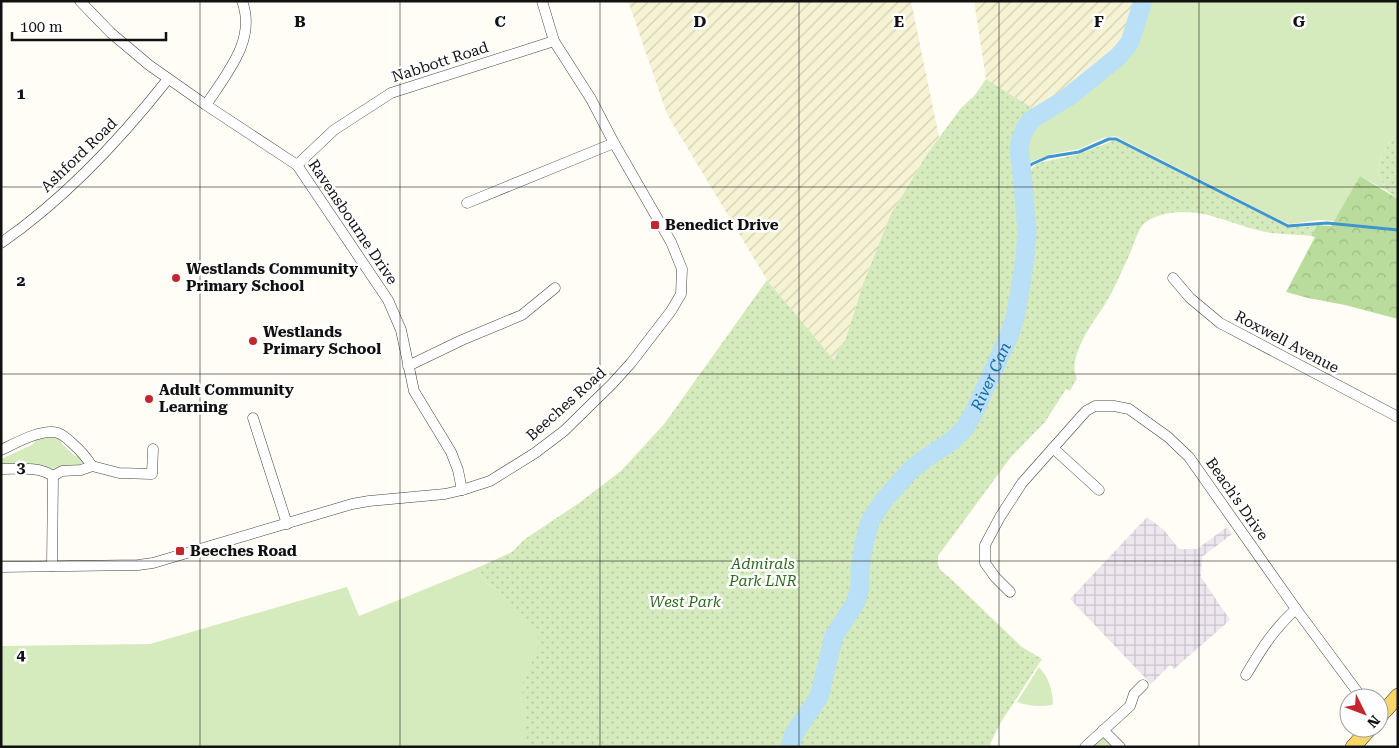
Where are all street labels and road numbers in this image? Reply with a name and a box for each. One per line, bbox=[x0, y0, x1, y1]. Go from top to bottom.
street label: Nabbott Road bbox=[389, 38, 491, 86]
street label: Ashford Road bbox=[37, 114, 121, 196]
street label: Ravensbourne Drive bbox=[305, 156, 401, 288]
street label: Roxwell Avenue bbox=[1232, 307, 1342, 377]
street label: Beeches Road bbox=[523, 363, 610, 444]
street label: Beach's Drive bbox=[1202, 454, 1272, 544]

